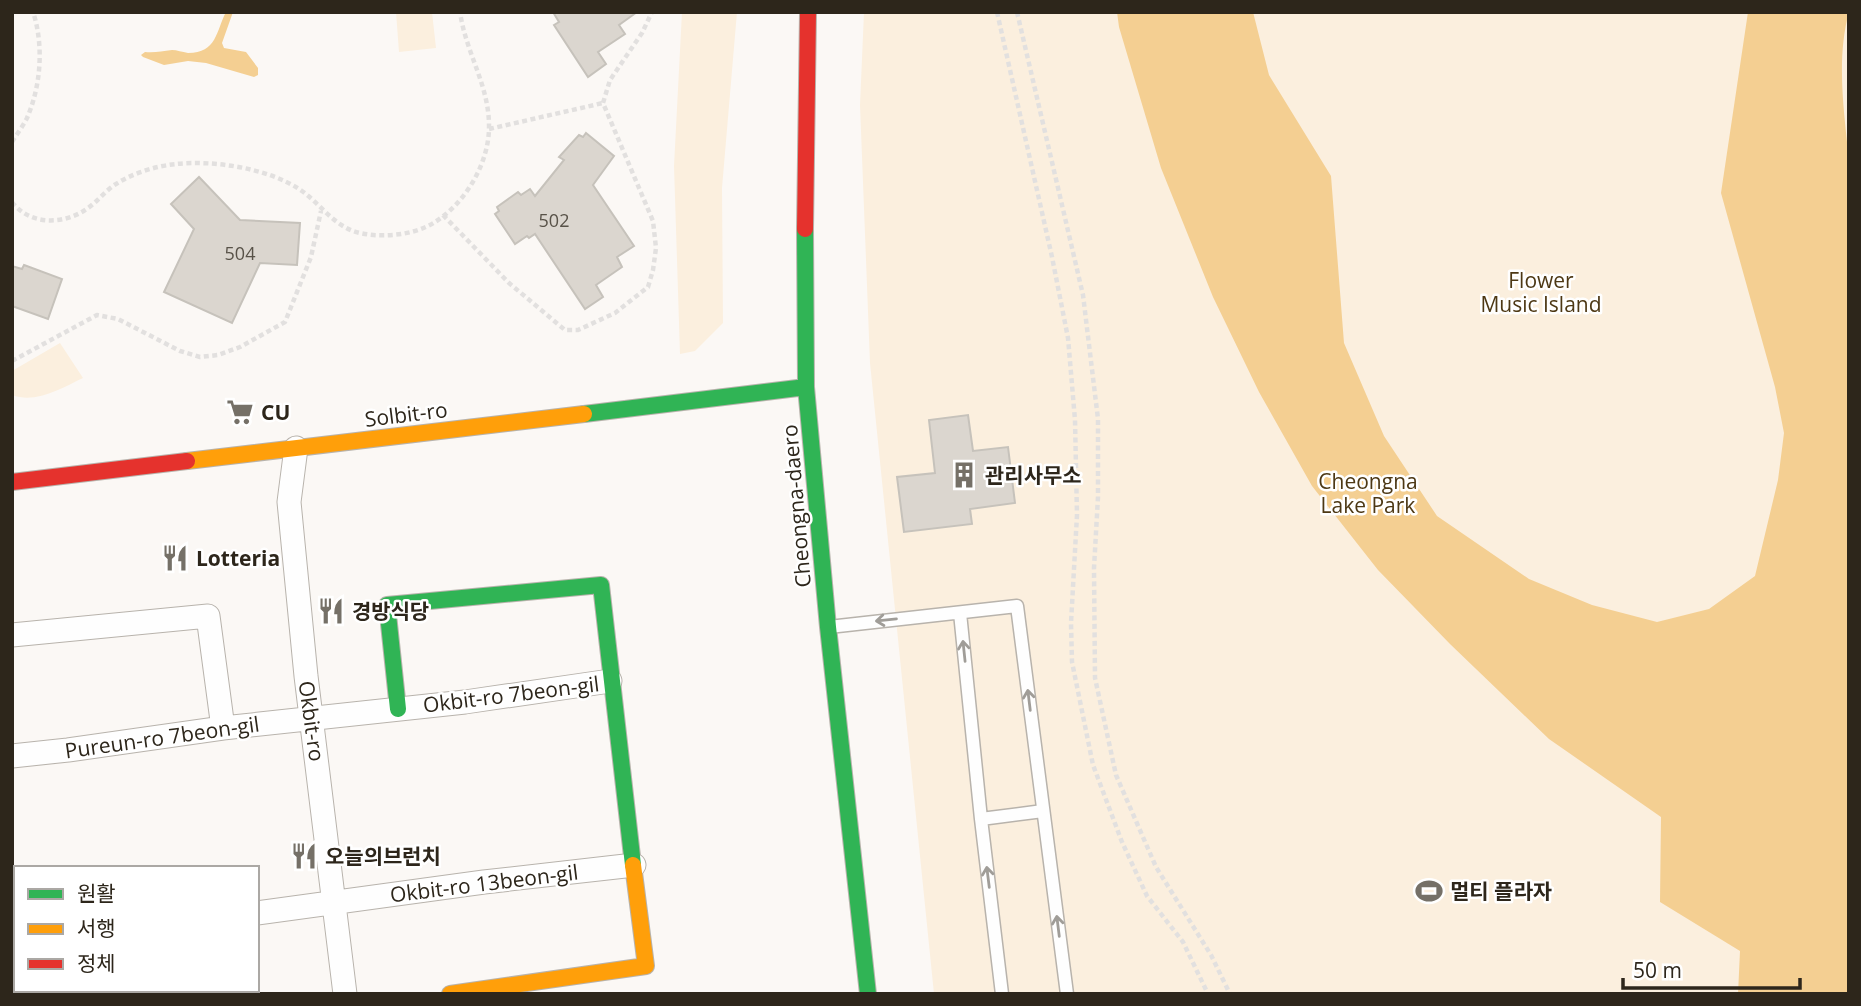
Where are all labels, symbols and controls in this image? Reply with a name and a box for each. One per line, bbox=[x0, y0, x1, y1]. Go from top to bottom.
house number: 502 bbox=[539, 208, 569, 232]
house number: 504 bbox=[225, 241, 255, 265]
park label: Flower Music Island bbox=[1480, 266, 1602, 318]
street label: Solbit-ro bbox=[363, 395, 449, 433]
supermarket icon: CU bbox=[225, 397, 255, 427]
place label: CU bbox=[261, 398, 290, 426]
street label: Cheongna-daero bbox=[775, 423, 817, 589]
building icon: 관리사무소 bbox=[949, 460, 979, 490]
place label: 관리사무소 bbox=[985, 461, 1082, 489]
park label: Cheongna Lake Park bbox=[1318, 467, 1418, 519]
restaurant icon: Lotteria bbox=[160, 543, 190, 573]
place label: Lotteria bbox=[196, 544, 280, 572]
restaurant icon: 경방식당 bbox=[316, 596, 346, 626]
place label: 경방식당 bbox=[352, 597, 429, 625]
one-way arrow bbox=[875, 614, 897, 627]
one-way arrow bbox=[957, 640, 970, 663]
street label: Okbit-ro 7beon-gil bbox=[421, 669, 601, 719]
street label: Okbit-ro bbox=[293, 679, 331, 763]
one-way arrow bbox=[1023, 690, 1036, 712]
street label: Pureun-ro 7beon-gil bbox=[63, 709, 261, 765]
restaurant icon: 오늘의브런치 bbox=[289, 841, 319, 871]
place label: 오늘의브런치 bbox=[325, 842, 441, 870]
street label: Okbit-ro 13beon-gil bbox=[388, 858, 580, 908]
legend bbox=[14, 866, 259, 992]
one-way arrow bbox=[981, 866, 994, 889]
sports icon: 멀티 플라자 bbox=[1414, 876, 1444, 906]
place label: 멀티 플라자 bbox=[1450, 877, 1552, 905]
text: 원활 bbox=[77, 879, 116, 907]
text: 서행 bbox=[77, 914, 116, 942]
one-way arrow bbox=[1051, 915, 1064, 938]
scale bar bbox=[1623, 946, 1800, 990]
text: 정체 bbox=[77, 949, 116, 977]
text: 50 m bbox=[1633, 956, 1682, 984]

